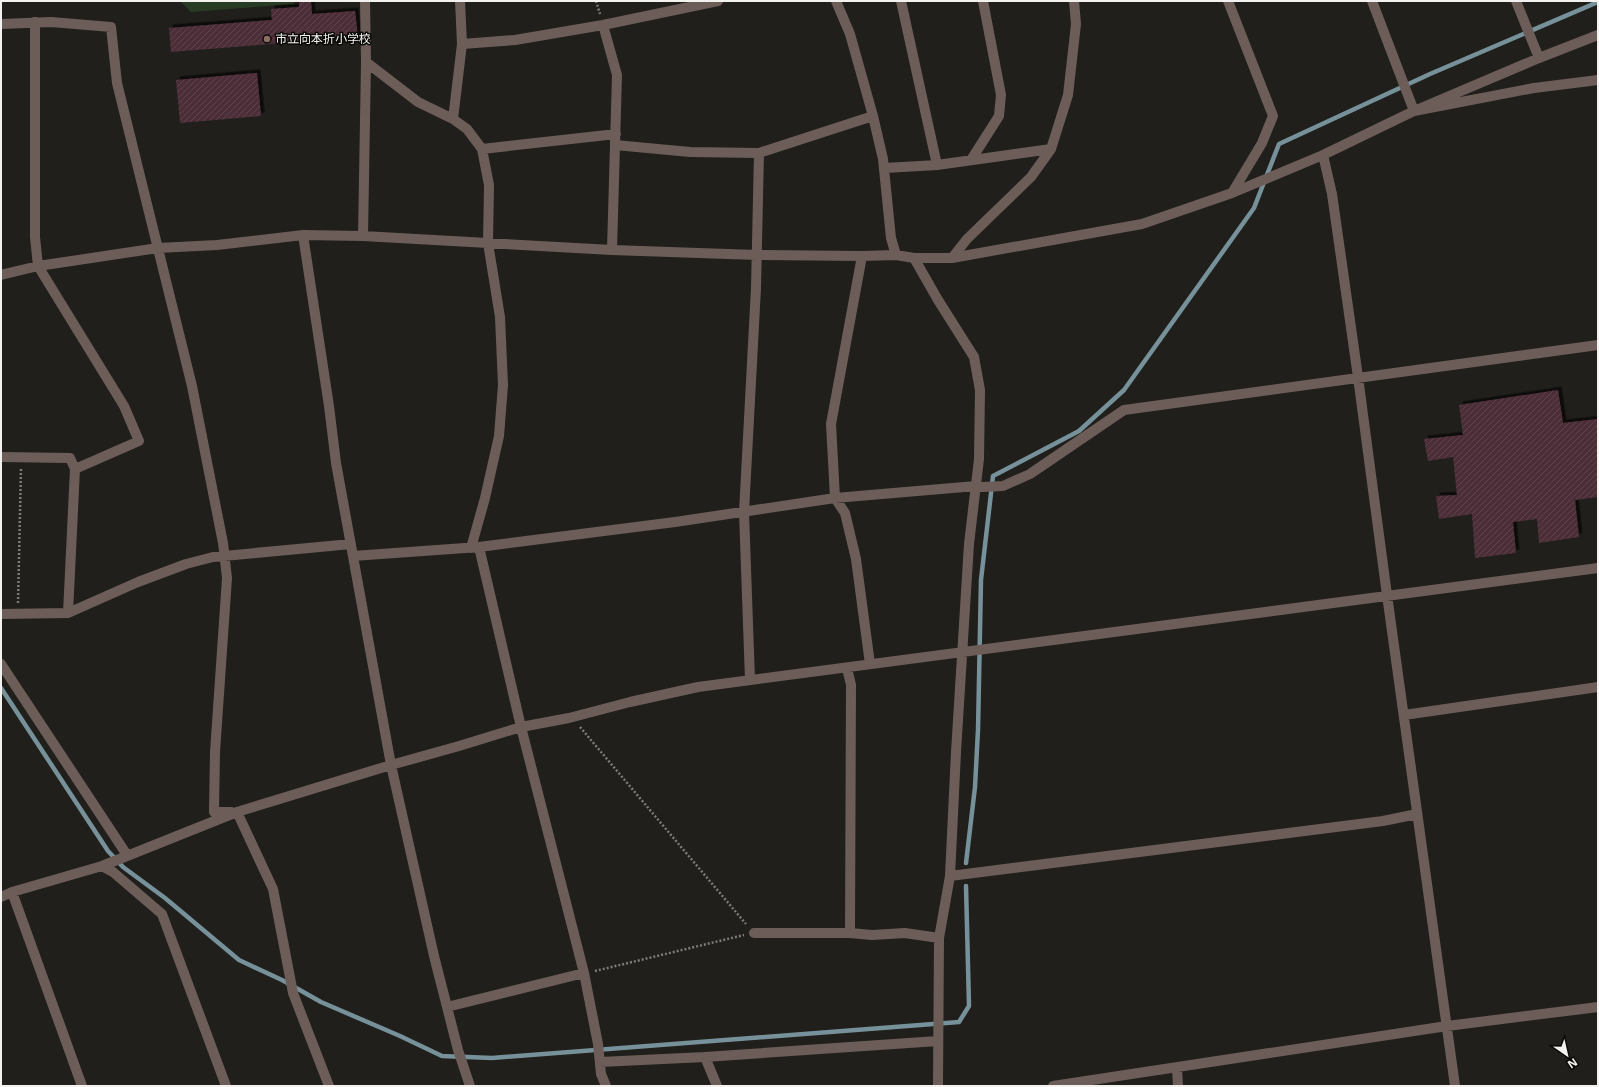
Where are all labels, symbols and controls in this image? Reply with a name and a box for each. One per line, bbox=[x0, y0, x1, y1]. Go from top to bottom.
place label: 市立向本折小学校 bbox=[275, 30, 371, 47]
marker: 市立向本折小学校 bbox=[262, 34, 272, 44]
north arrow bbox=[1547, 1035, 1587, 1075]
text: N bbox=[1565, 1055, 1581, 1072]

